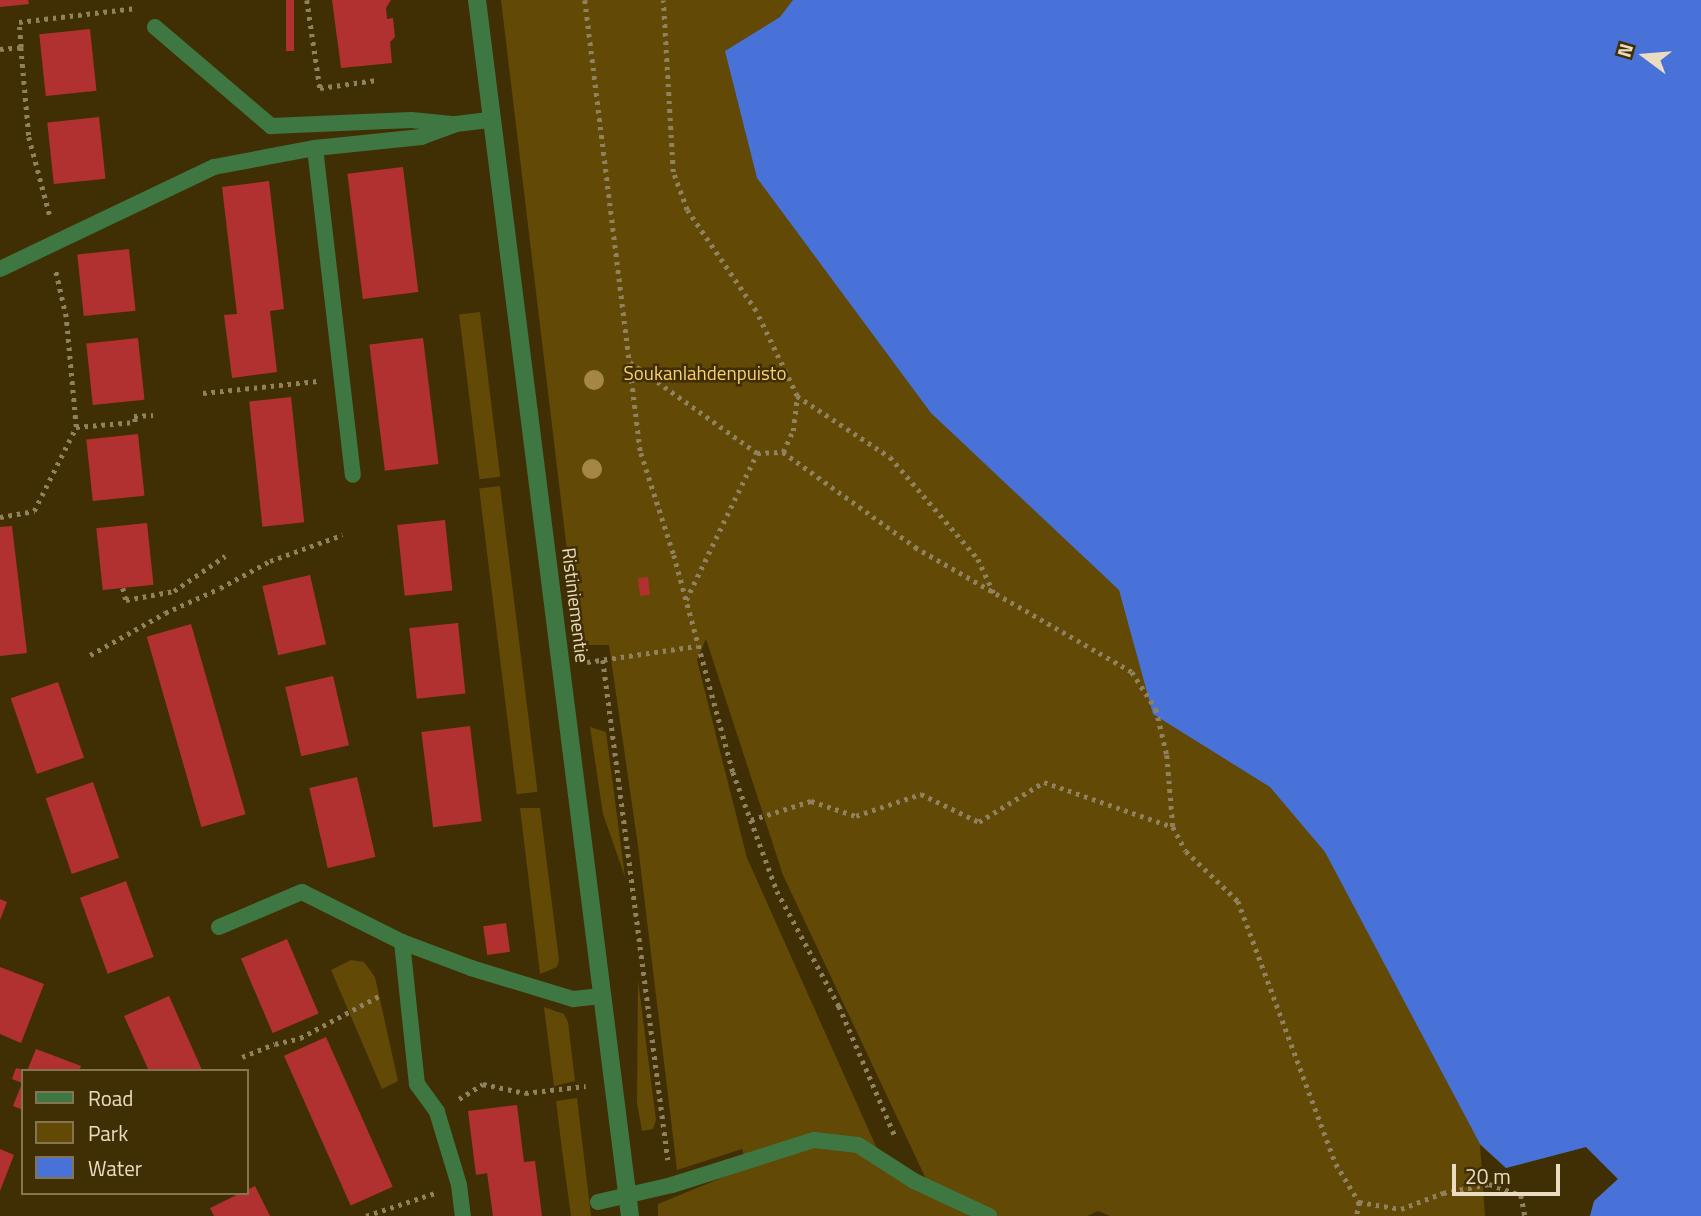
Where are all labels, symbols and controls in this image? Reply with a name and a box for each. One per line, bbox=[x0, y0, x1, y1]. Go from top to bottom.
north arrow bbox=[1610, 21, 1680, 91]
text: N bbox=[1609, 40, 1640, 60]
park label: Soukanlahdenpuisto bbox=[624, 362, 786, 384]
street label: Ristiniementie bbox=[558, 546, 594, 664]
legend bbox=[21, 1069, 248, 1195]
text: Road bbox=[88, 1082, 133, 1114]
text: Park bbox=[88, 1117, 128, 1149]
scale bar bbox=[1456, 1150, 1564, 1194]
text: Water bbox=[88, 1152, 142, 1184]
text: 20 m bbox=[1465, 1160, 1511, 1192]

